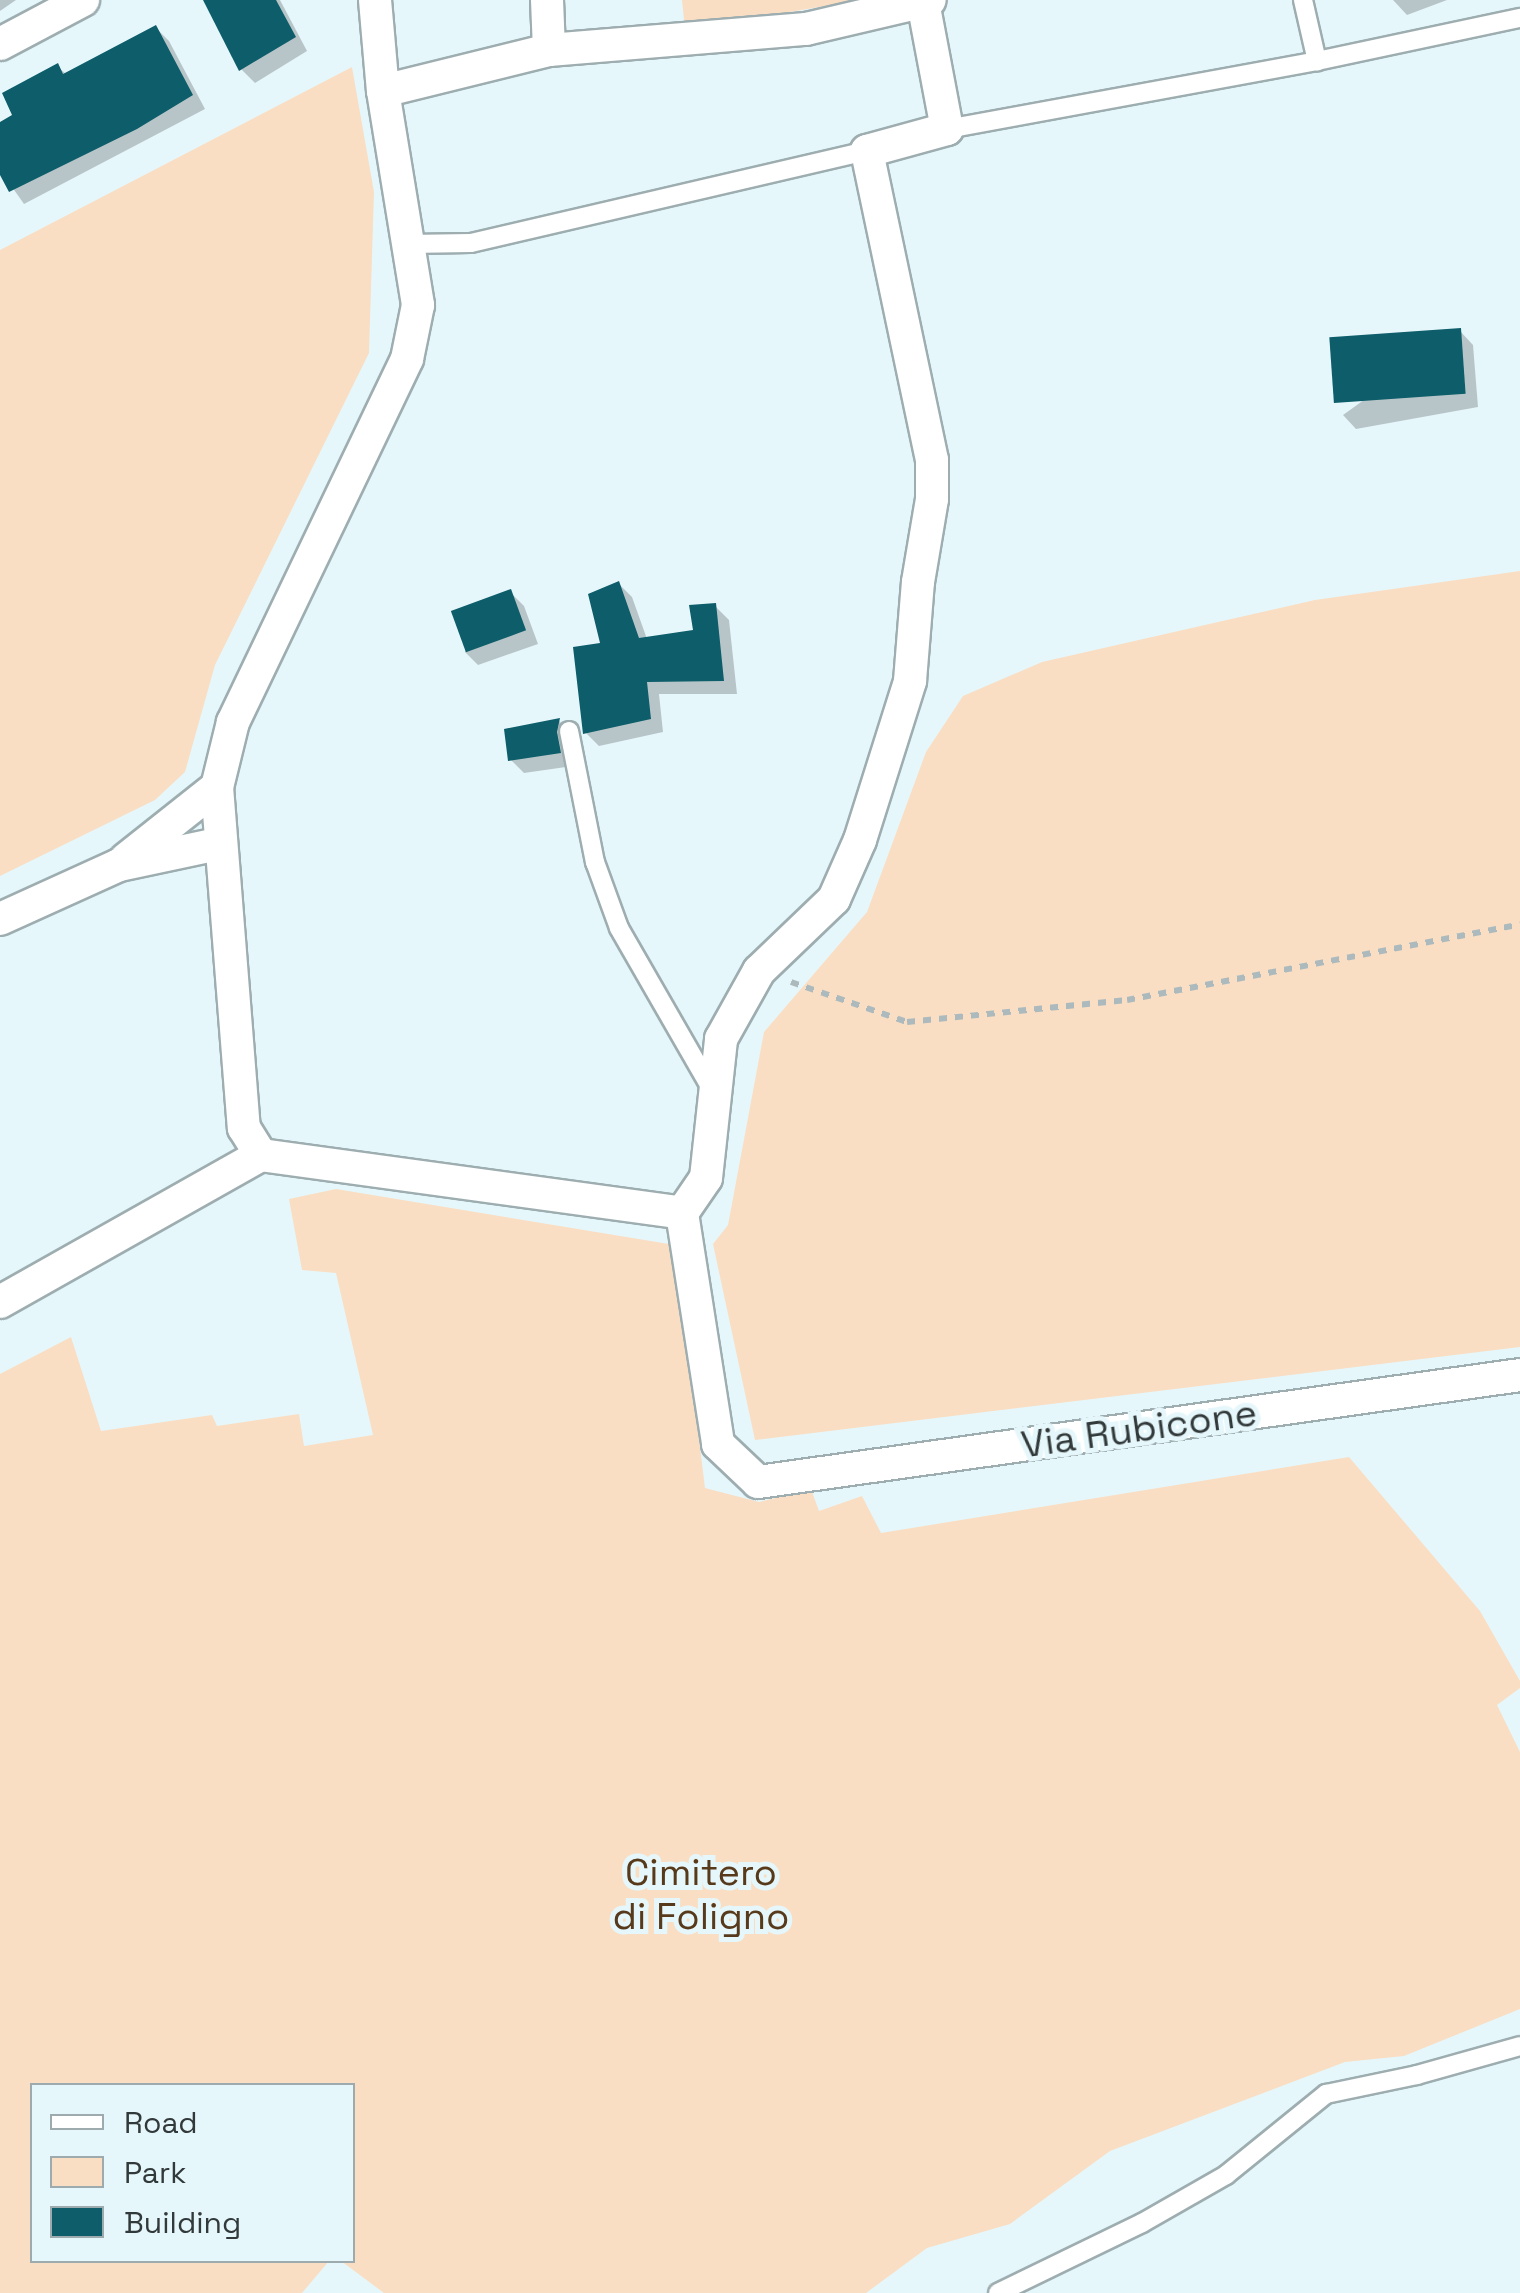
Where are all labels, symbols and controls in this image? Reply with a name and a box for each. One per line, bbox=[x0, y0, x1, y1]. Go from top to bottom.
street label: Via Rubicone bbox=[1018, 1390, 1260, 1468]
park label: Cimitero di Foligno bbox=[612, 1850, 790, 1940]
legend bbox=[30, 2083, 355, 2263]
text: Road bbox=[124, 2103, 198, 2142]
text: Park bbox=[124, 2153, 186, 2192]
text: Building bbox=[124, 2203, 241, 2242]

